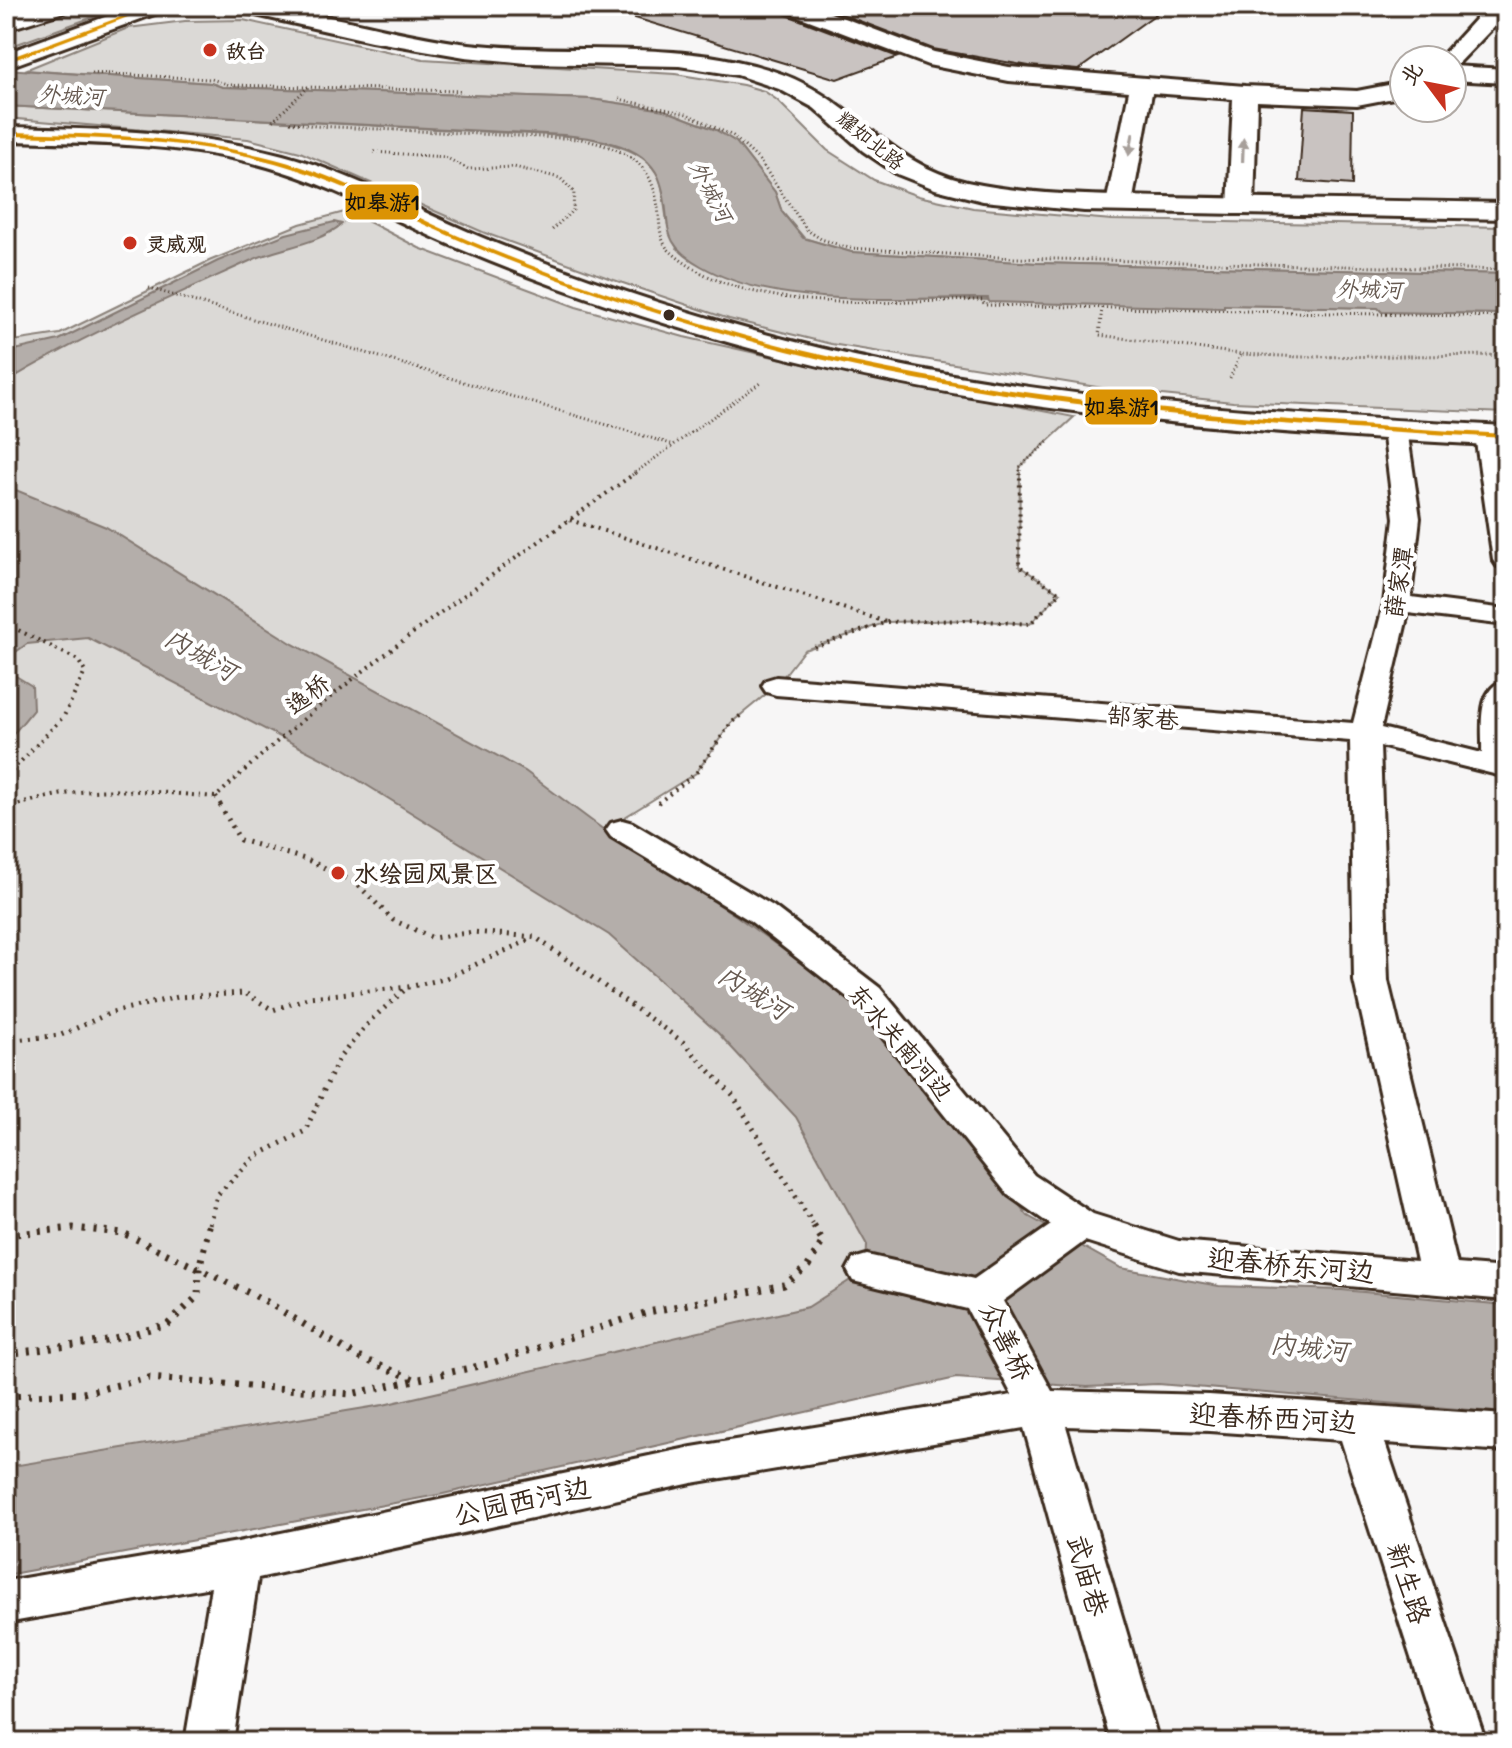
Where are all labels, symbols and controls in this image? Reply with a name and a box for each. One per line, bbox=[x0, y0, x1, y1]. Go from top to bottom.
place label: 敌台 bbox=[226, 37, 266, 64]
marker: 敌台 bbox=[201, 41, 219, 59]
north arrow bbox=[1388, 44, 1468, 124]
text: 北 bbox=[1392, 56, 1430, 91]
water label: 外城河 bbox=[37, 78, 108, 112]
street label: 耀如北路 bbox=[831, 104, 911, 176]
one-way arrow bbox=[1124, 132, 1136, 157]
one-way arrow bbox=[1237, 137, 1250, 162]
water label: 外城河 bbox=[682, 155, 741, 230]
line badge: 如皋游1 bbox=[344, 183, 420, 221]
text: 如皋游1 bbox=[345, 187, 419, 217]
place label: 灵威观 bbox=[146, 230, 206, 257]
marker: 灵威观 bbox=[121, 234, 139, 252]
water label: 外城河 bbox=[1336, 273, 1405, 305]
unlabelled marker bbox=[661, 307, 677, 323]
line badge: 如皋游1 bbox=[1084, 388, 1159, 426]
text: 如皋游1 bbox=[1084, 392, 1158, 422]
street label: 薛家潭 bbox=[1377, 544, 1419, 620]
water label: 内城河 bbox=[158, 619, 247, 691]
street label: 逸桥 bbox=[278, 666, 336, 722]
street label: 郜家巷 bbox=[1106, 698, 1180, 736]
place label: 水绘园风景区 bbox=[354, 857, 498, 889]
marker: 水绘园风景区 bbox=[329, 864, 347, 882]
water label: 内城河 bbox=[712, 956, 800, 1030]
street label: 东水关南河边 bbox=[842, 977, 960, 1107]
street label: 迎春桥东河边 bbox=[1206, 1239, 1376, 1291]
street label: 众善桥 bbox=[972, 1295, 1042, 1387]
water label: 内城河 bbox=[1268, 1326, 1354, 1369]
street label: 迎春桥西河边 bbox=[1188, 1395, 1358, 1441]
street label: 公园西河边 bbox=[450, 1468, 594, 1534]
street label: 武庙巷 bbox=[1058, 1529, 1118, 1622]
street label: 新生路 bbox=[1378, 1537, 1440, 1629]

